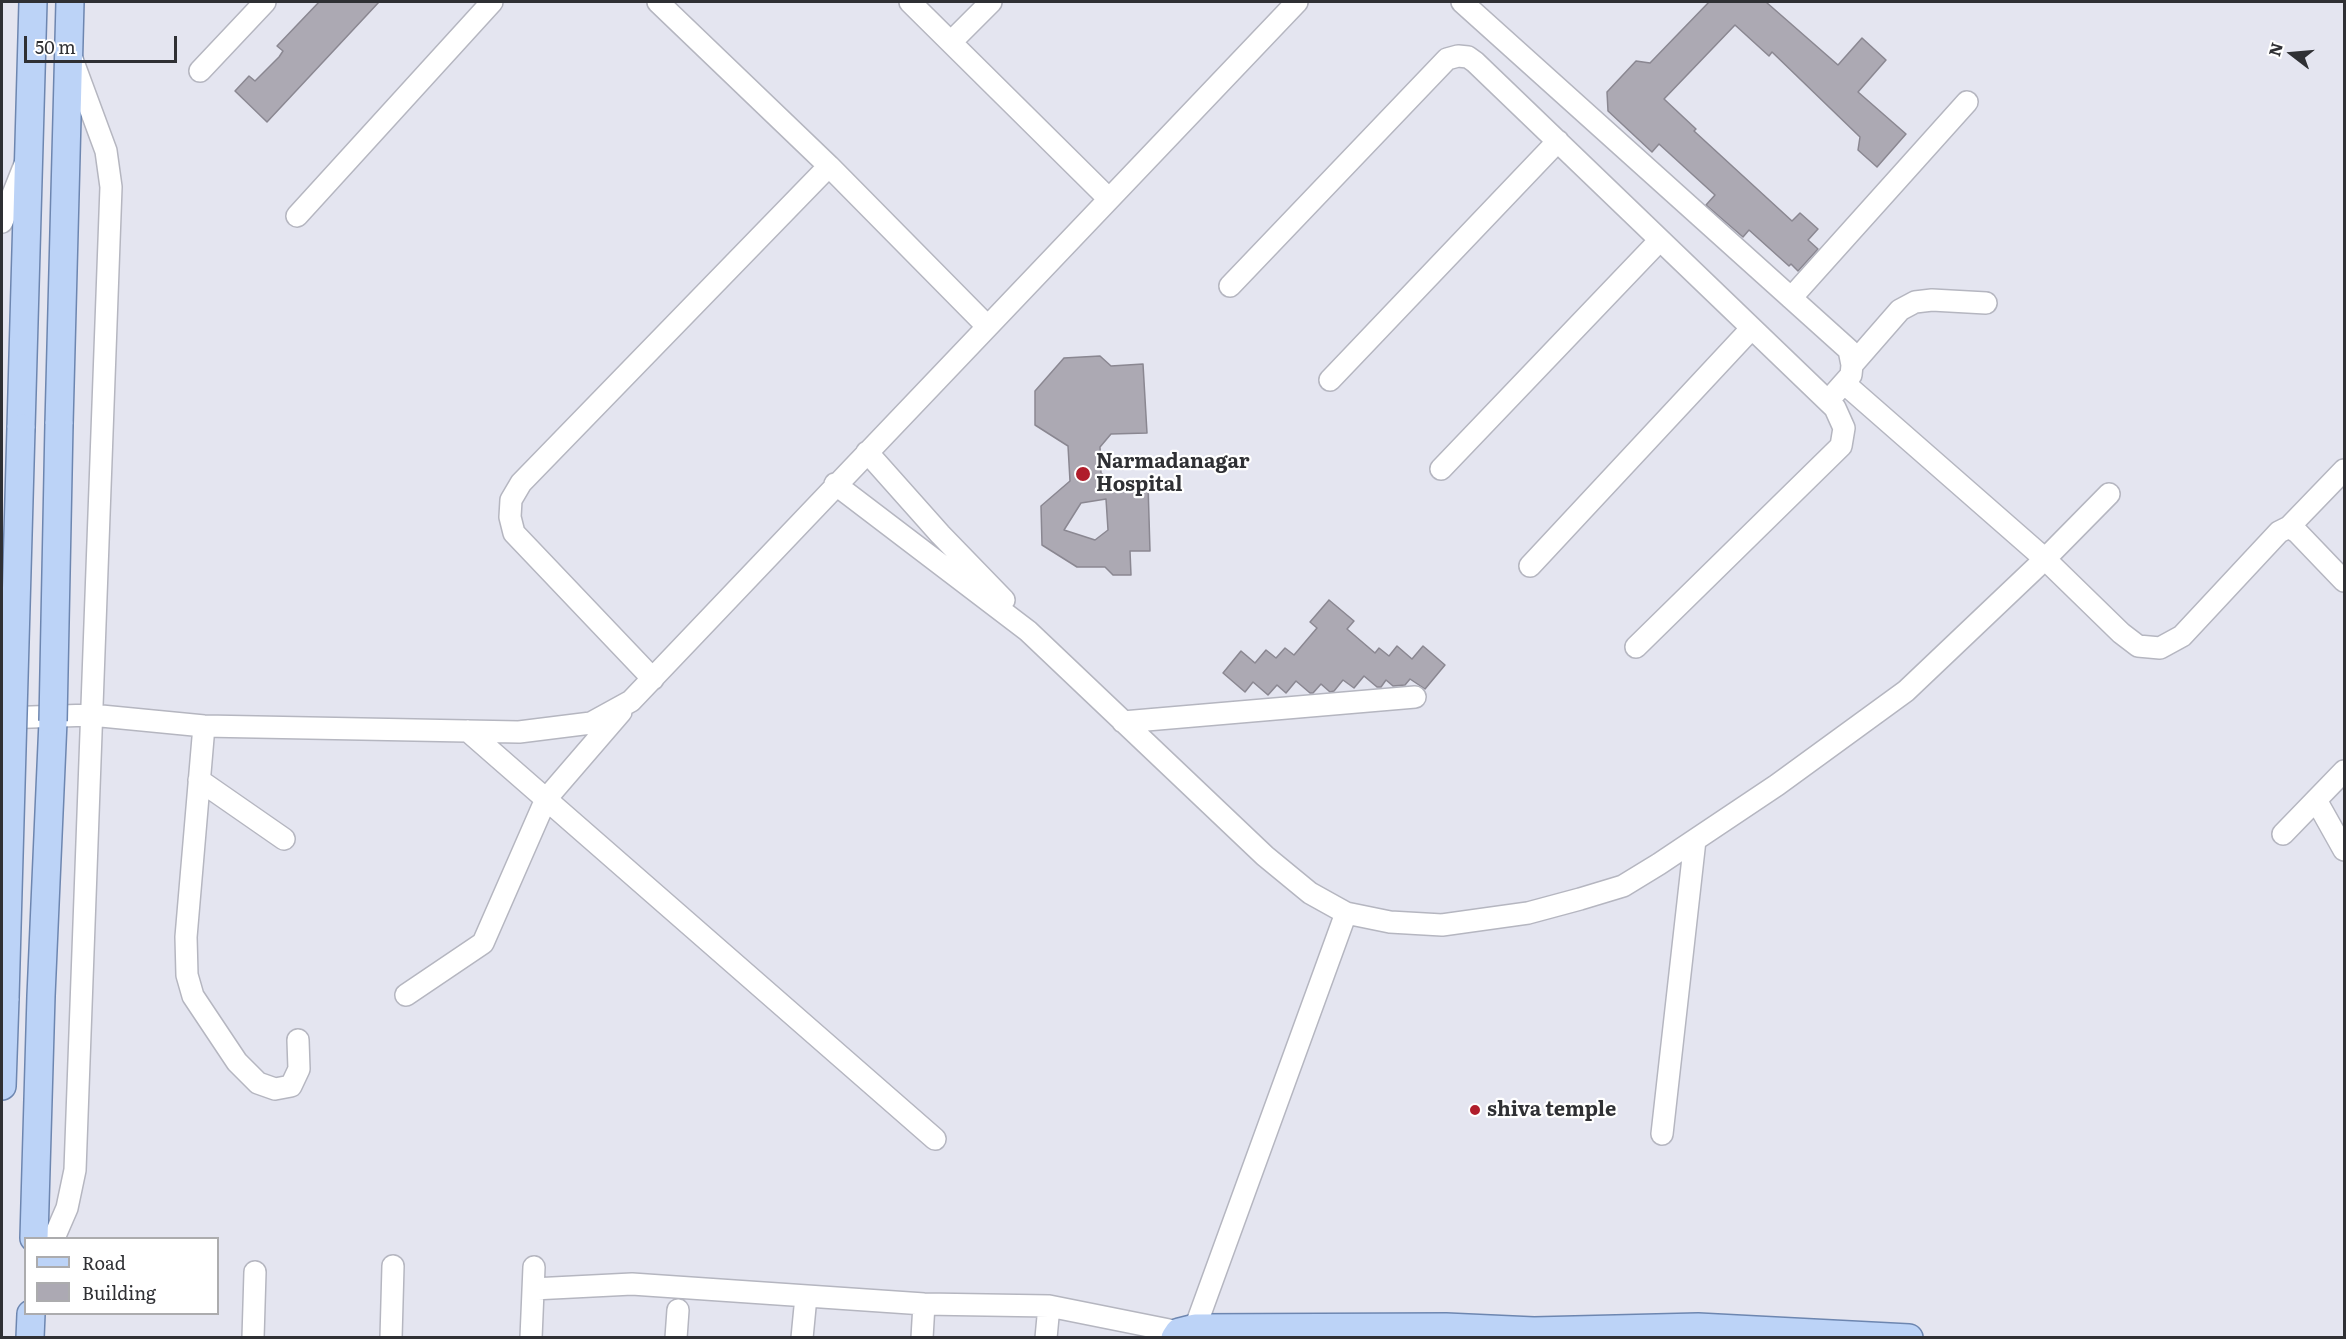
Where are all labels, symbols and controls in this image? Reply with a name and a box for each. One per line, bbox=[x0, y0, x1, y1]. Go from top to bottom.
scale bar bbox=[27, 24, 180, 62]
north arrow bbox=[2262, 24, 2322, 84]
text: 50 m bbox=[35, 33, 76, 60]
text: N bbox=[2261, 39, 2288, 59]
place label: Narmadanagar Hospital bbox=[1096, 450, 1250, 497]
marker: Narmadanagar Hospital bbox=[1074, 465, 1092, 483]
place label: shiva temple bbox=[1487, 1098, 1616, 1122]
marker: shiva temple bbox=[1468, 1103, 1482, 1117]
legend bbox=[24, 1237, 219, 1315]
text: Road bbox=[82, 1249, 126, 1276]
text: Building bbox=[82, 1279, 156, 1306]

